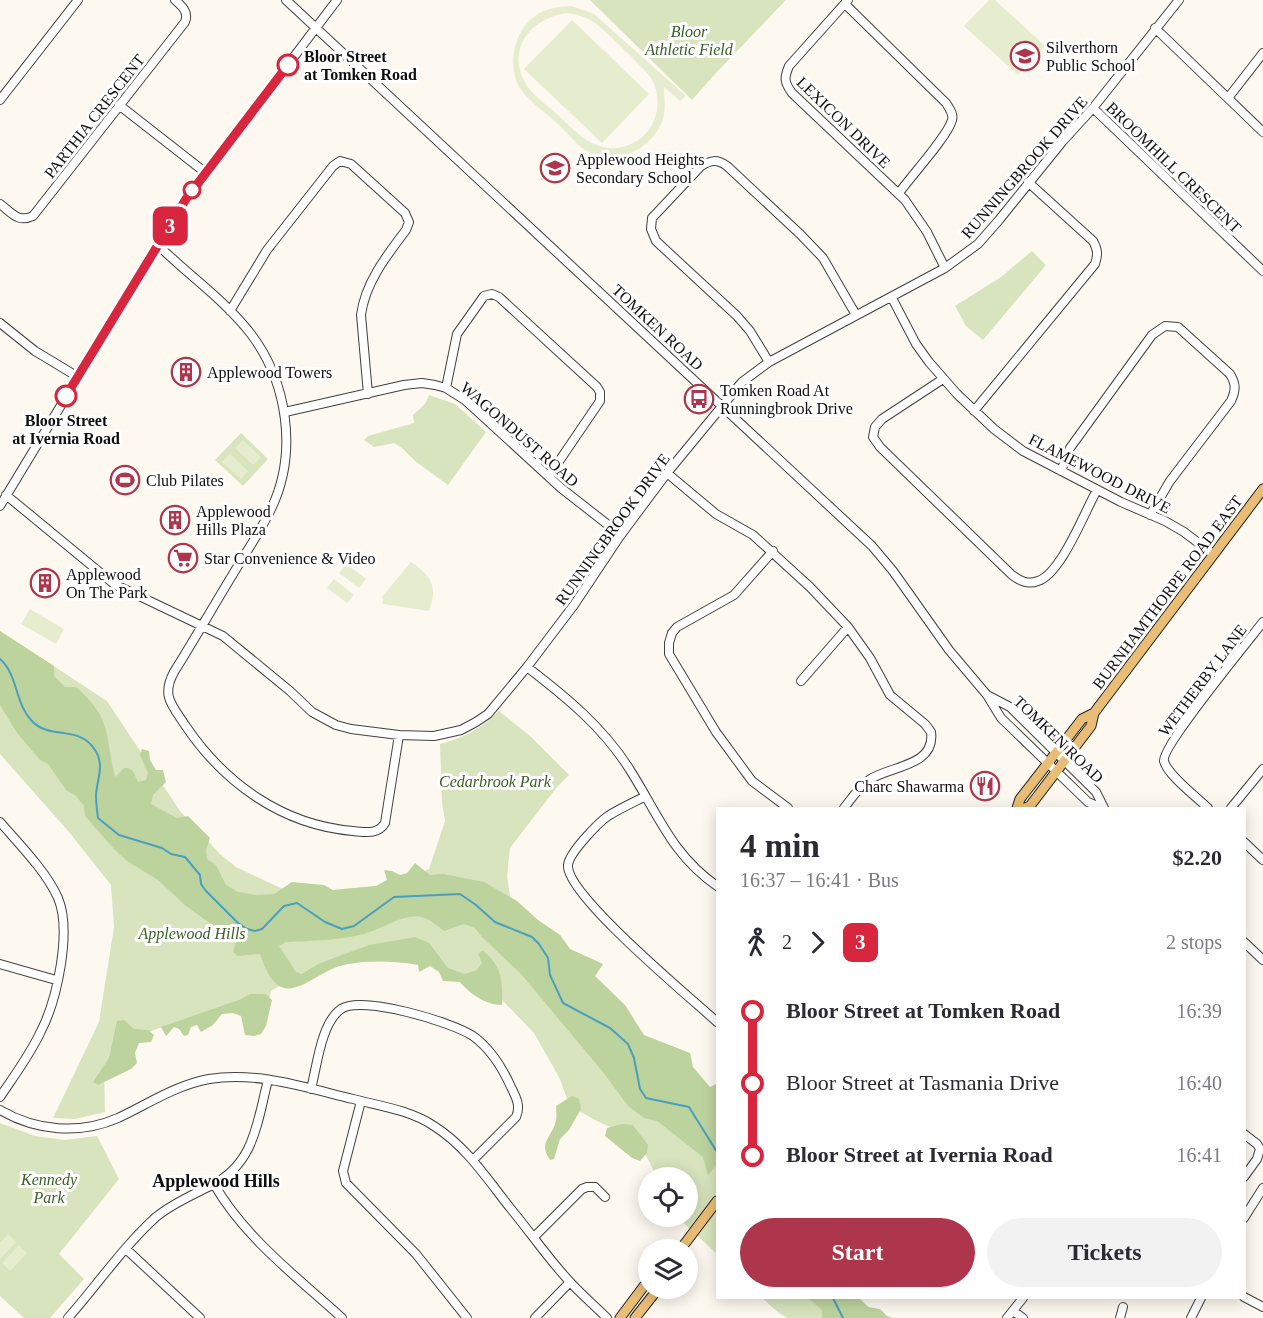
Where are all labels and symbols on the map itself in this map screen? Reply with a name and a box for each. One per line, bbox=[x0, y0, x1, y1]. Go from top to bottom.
park label: Bloor Athletic Field bbox=[644, 23, 734, 58]
place label: Silverthorn Public School bbox=[1046, 39, 1136, 74]
school or university icon: Silverthorn Public School bbox=[1009, 40, 1041, 72]
place label: Bloor Street at Tomken Road bbox=[304, 48, 417, 83]
street label: PARTHIA CRESCENT bbox=[41, 51, 148, 181]
marker: Bloor Street at Tomken Road bbox=[277, 54, 299, 76]
street label: LEXICON DRIVE bbox=[793, 73, 894, 171]
street label: RUNNINGBROOK DRIVE bbox=[958, 93, 1091, 242]
street label: BROOMHILL CRESCENT bbox=[1103, 99, 1245, 236]
place label: Applewood Heights Secondary School bbox=[576, 151, 704, 187]
school or university icon: Applewood Heights Secondary School bbox=[539, 152, 571, 184]
unlabelled marker bbox=[183, 181, 201, 199]
line badge: 3 bbox=[150, 206, 189, 246]
street label: TOMKEN ROAD bbox=[609, 281, 706, 374]
building icon: Applewood Towers bbox=[170, 356, 202, 388]
place label: Applewood Towers bbox=[207, 364, 332, 382]
street label: WAGONDUST ROAD bbox=[457, 379, 582, 490]
place label: Tomken Road At Runningbrook Drive bbox=[720, 382, 853, 418]
bus stop icon: Tomken Road At Runningbrook Drive bbox=[683, 383, 715, 415]
marker: Bloor Street at Ivernia Road bbox=[55, 385, 77, 407]
place label: Bloor Street at Ivernia Road bbox=[12, 412, 120, 447]
street label: FLAMEWOOD DRIVE bbox=[1026, 430, 1174, 517]
street label: RUNNINGBROOK DRIVE bbox=[552, 450, 673, 608]
sports icon: Club Pilates bbox=[109, 464, 141, 496]
place label: Club Pilates bbox=[146, 472, 224, 489]
street label: BURNHAMTHORPE ROAD EAST bbox=[1089, 492, 1246, 692]
place label: Applewood Hills Plaza bbox=[196, 503, 271, 538]
building icon: Applewood Hills Plaza bbox=[159, 504, 191, 536]
supermarket icon: Star Convenience & Video bbox=[167, 542, 199, 574]
place label: Star Convenience & Video bbox=[204, 550, 376, 567]
place label: Applewood On The Park bbox=[66, 566, 147, 601]
building icon: Applewood On The Park bbox=[29, 567, 61, 599]
street label: WETHERBY LANE bbox=[1155, 621, 1250, 739]
street label: TOMKEN ROAD bbox=[1010, 692, 1107, 786]
restaurant icon: Charc Shawarma bbox=[969, 770, 1001, 802]
park label: Cedarbrook Park bbox=[439, 773, 552, 790]
place label: Charc Shawarma bbox=[854, 778, 964, 795]
park label: Applewood Hills bbox=[137, 925, 246, 943]
park label: Kennedy Park bbox=[20, 1171, 78, 1206]
district label: Applewood Hills bbox=[152, 1171, 280, 1191]

